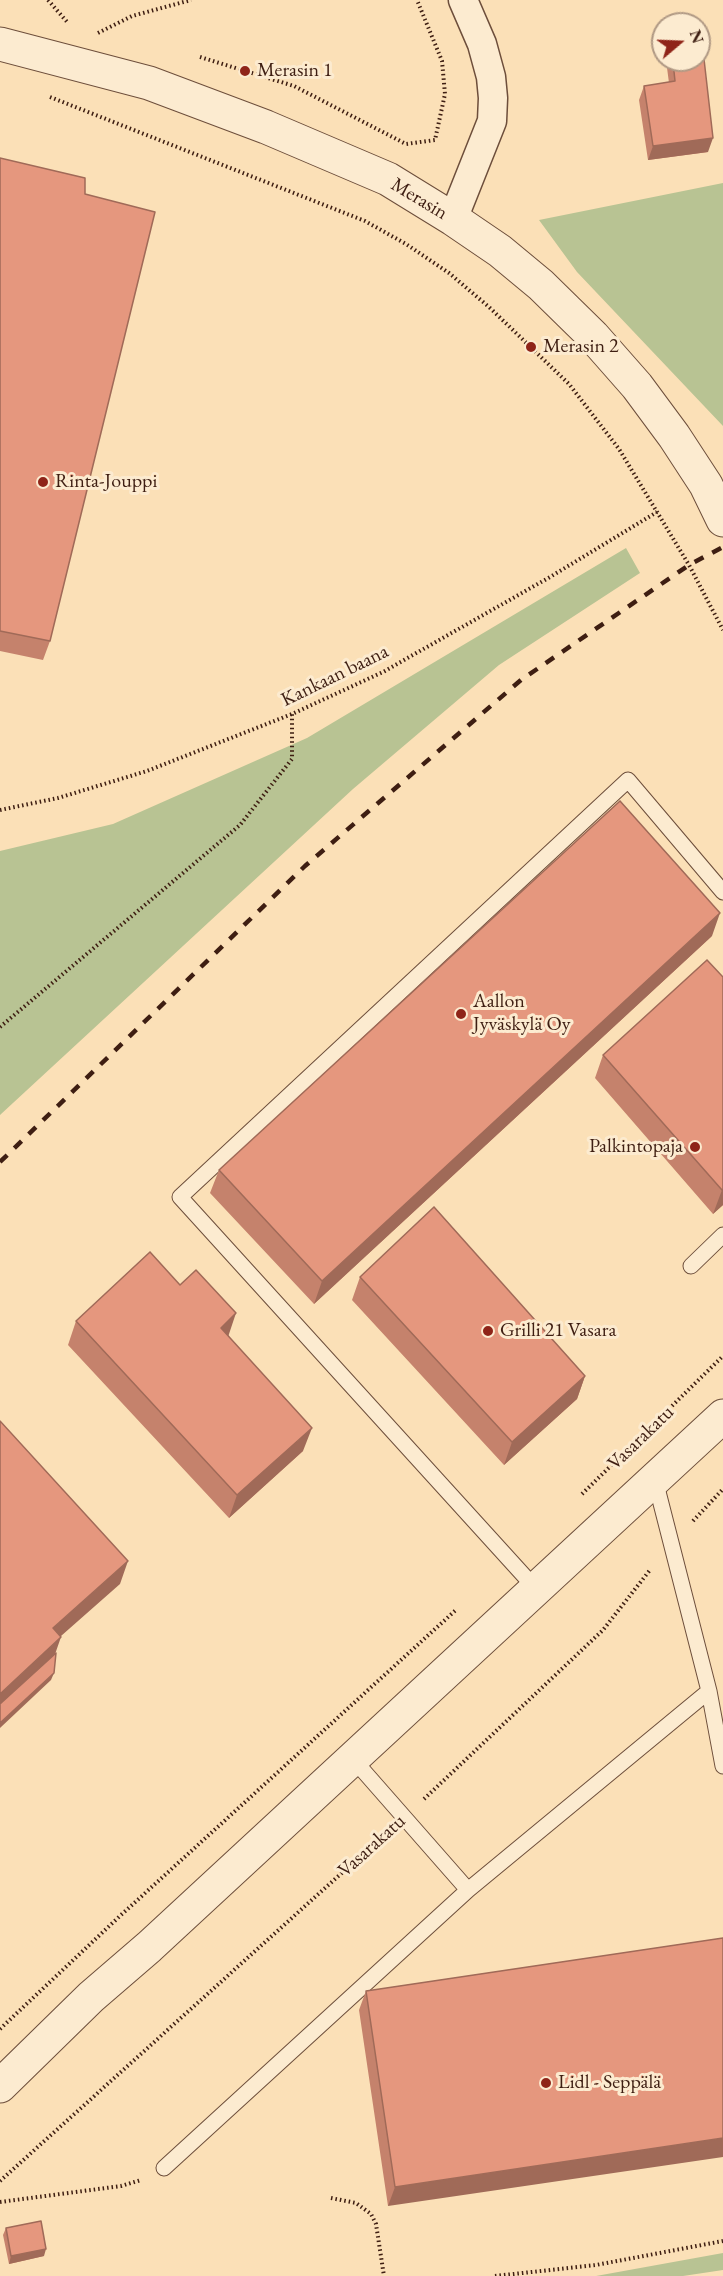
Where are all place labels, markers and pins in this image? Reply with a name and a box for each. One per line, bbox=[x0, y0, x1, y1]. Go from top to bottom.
place label: Merasin 1 bbox=[257, 59, 333, 83]
marker: Merasin 1 bbox=[238, 64, 252, 78]
place label: Merasin 2 bbox=[543, 335, 619, 359]
marker: Merasin 2 bbox=[524, 340, 538, 354]
place label: Rinta-Jouppi bbox=[55, 470, 157, 494]
marker: Rinta-Jouppi bbox=[36, 475, 50, 489]
place label: Aallon Jyväskylä Oy bbox=[473, 990, 570, 1037]
marker: Aallon Jyväskylä Oy bbox=[454, 1007, 468, 1021]
place label: Palkintopaja bbox=[589, 1135, 683, 1159]
marker: Palkintopaja bbox=[688, 1140, 702, 1154]
place label: Grilli 21 Vasara bbox=[500, 1319, 616, 1343]
marker: Grilli 21 Vasara bbox=[481, 1324, 495, 1338]
place label: Lidl - Seppälä bbox=[558, 2071, 661, 2095]
marker: Lidl - Seppälä bbox=[539, 2076, 553, 2090]

